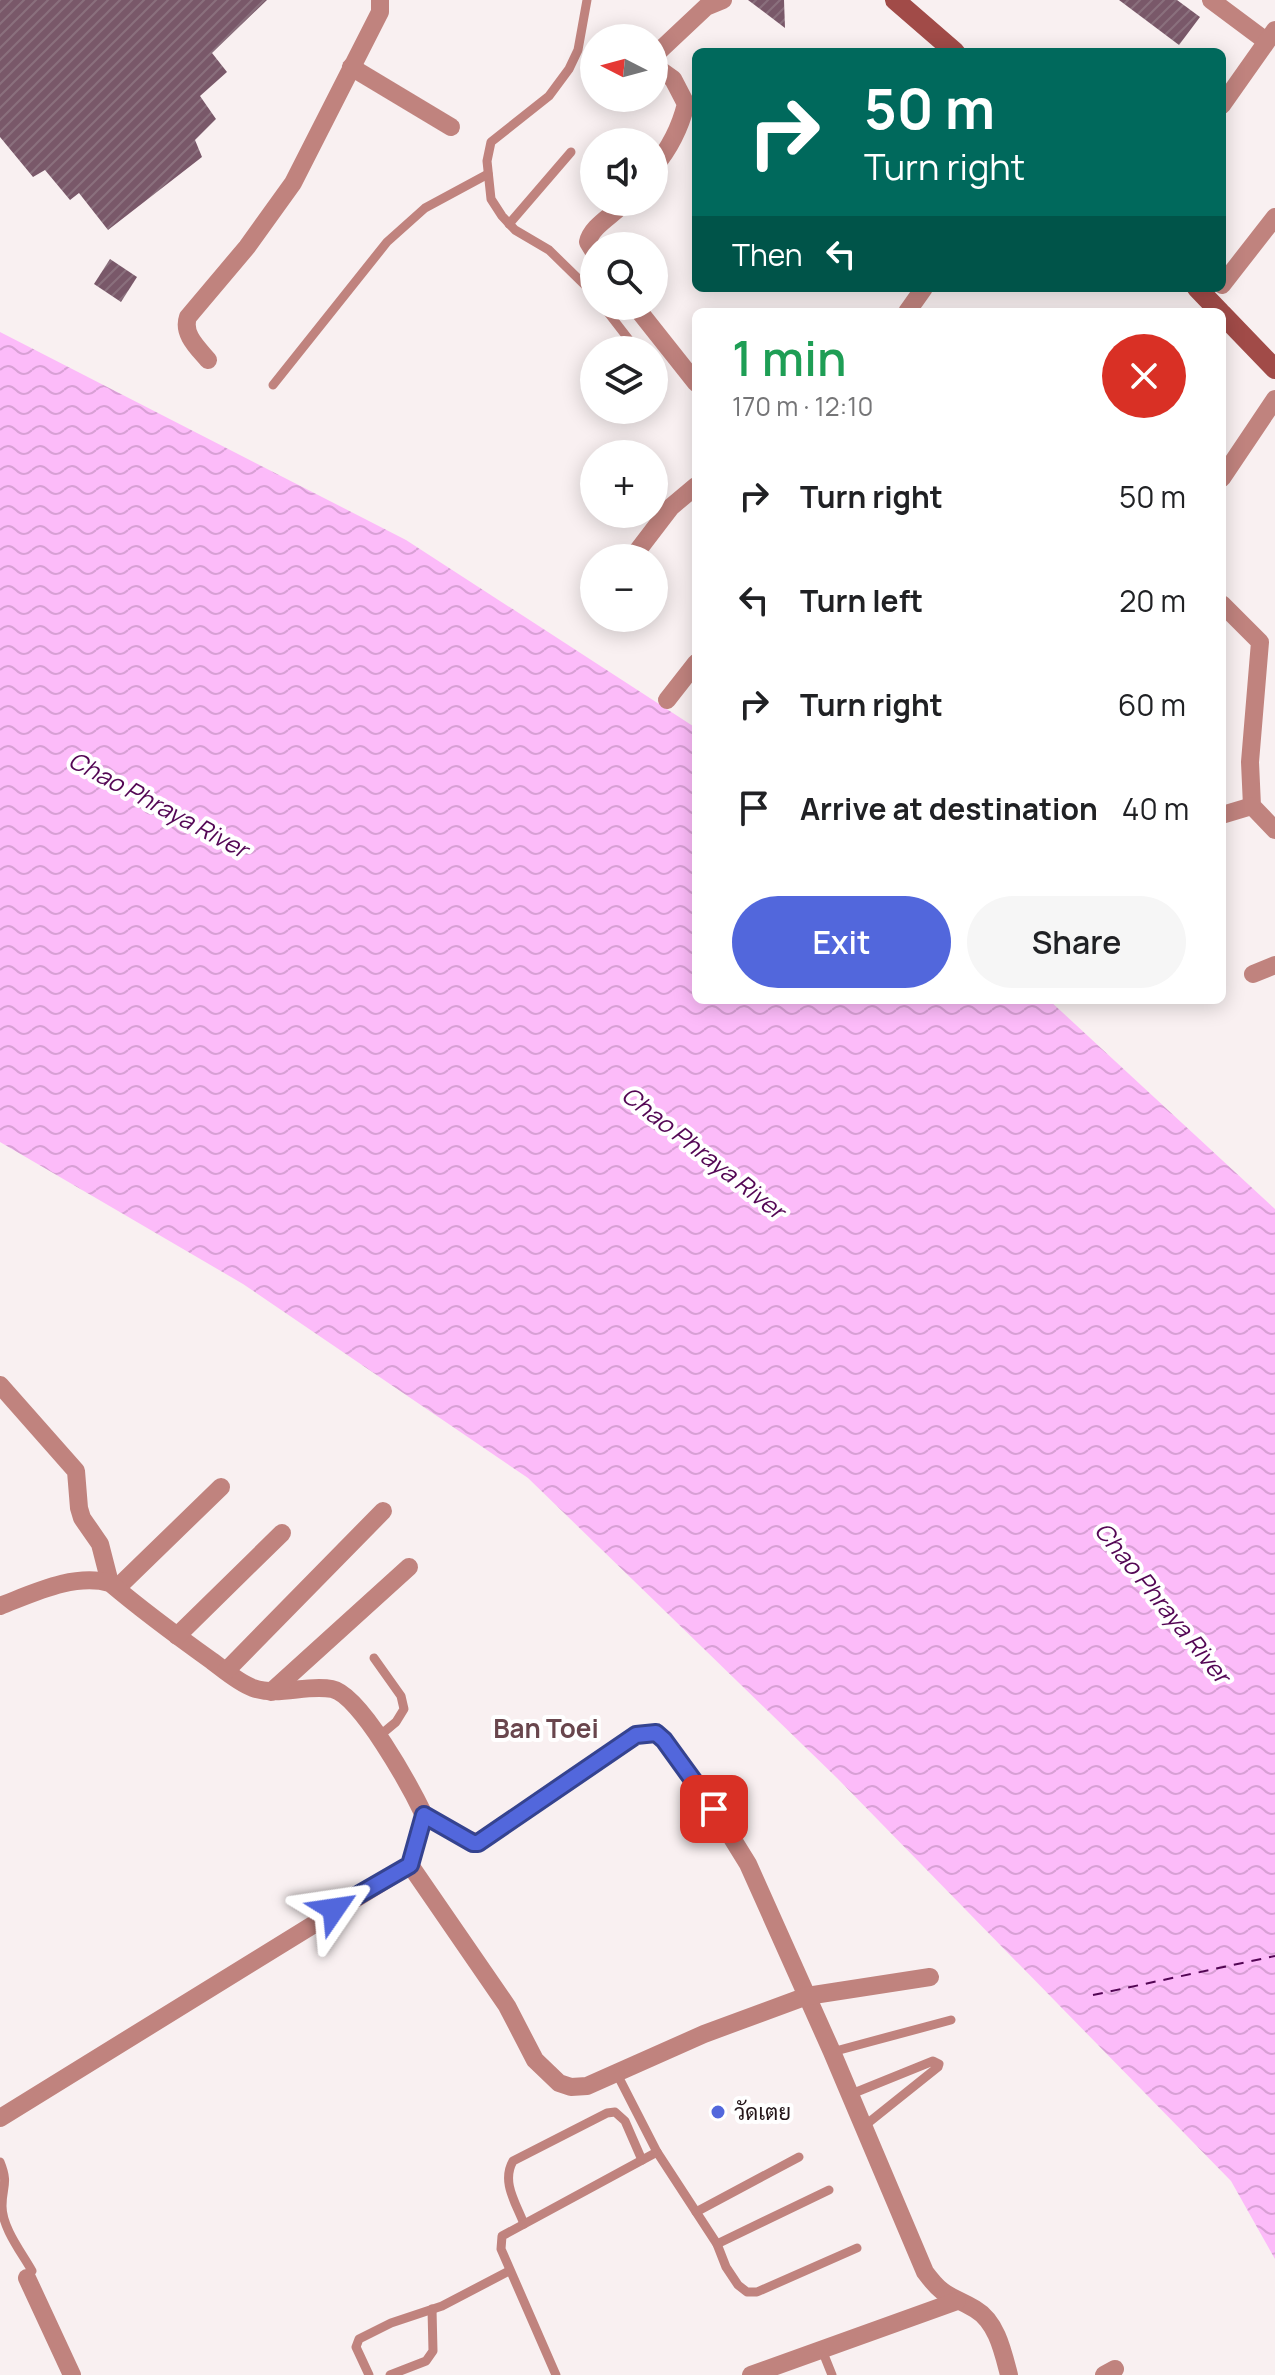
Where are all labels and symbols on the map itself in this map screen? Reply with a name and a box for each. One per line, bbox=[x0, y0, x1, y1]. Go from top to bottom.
north arrow bbox=[580, 24, 668, 112]
water label: Chao Phraya River bbox=[63, 742, 257, 866]
water label: Chao Phraya River bbox=[615, 1078, 795, 1228]
water label: Chao Phraya River bbox=[1088, 1514, 1241, 1692]
district label: Ban Toei bbox=[493, 1710, 599, 1746]
pin bbox=[680, 1775, 748, 1843]
position arrow bbox=[292, 1867, 376, 1951]
place label: วัดเตย bbox=[734, 2097, 791, 2127]
marker: วัดเตย bbox=[709, 2103, 727, 2121]

